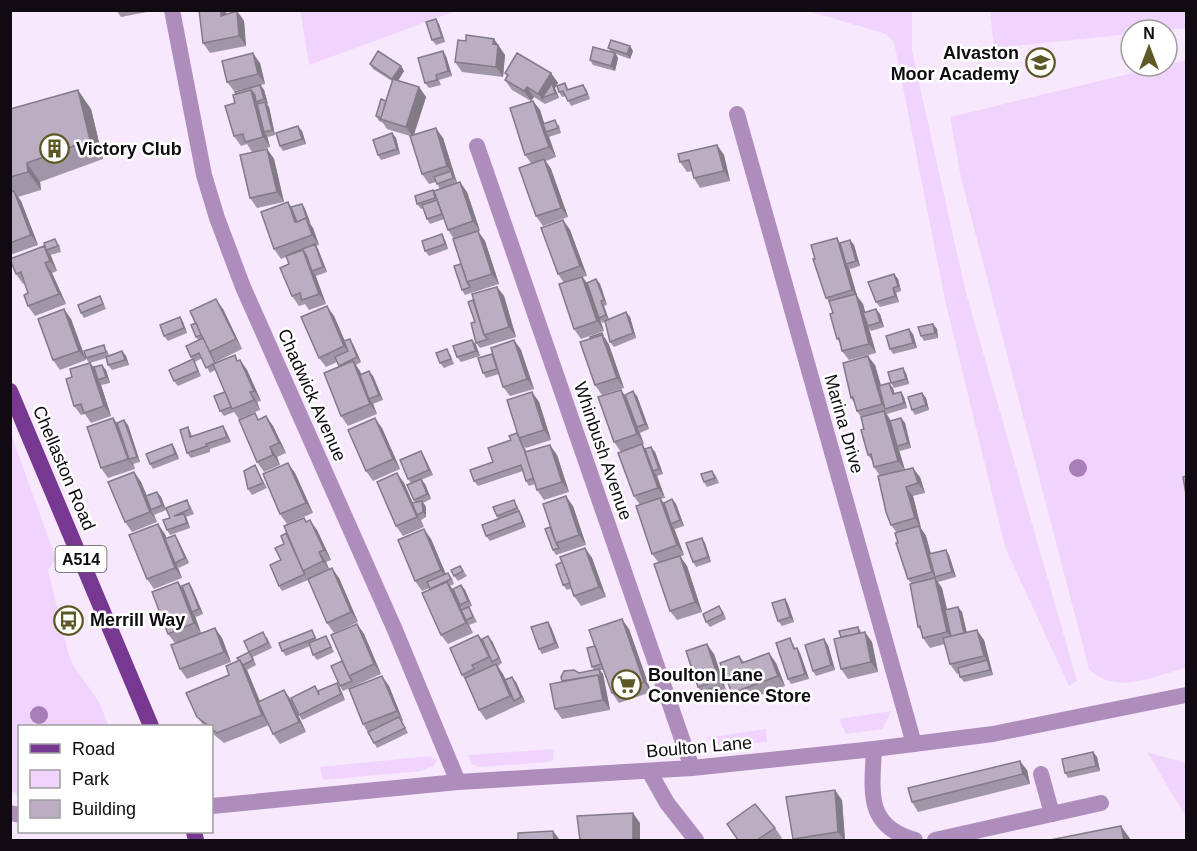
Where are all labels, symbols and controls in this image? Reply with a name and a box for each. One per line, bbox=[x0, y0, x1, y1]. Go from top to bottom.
north arrow bbox=[1119, 18, 1179, 78]
text: N bbox=[1143, 25, 1155, 42]
place label: Alvaston Moor Academy bbox=[891, 43, 1019, 84]
school or university icon: Alvaston Moor Academy bbox=[1024, 47, 1056, 79]
building icon: Victory Club bbox=[39, 133, 71, 165]
place label: Victory Club bbox=[76, 139, 182, 159]
street label: Chadwick Avenue bbox=[274, 326, 350, 464]
street label: Marina Drive bbox=[820, 372, 868, 476]
street label: Whinbush Avenue bbox=[570, 379, 636, 523]
street label: Chellaston Road bbox=[29, 403, 99, 533]
road number: A514 bbox=[56, 546, 106, 572]
bus stop icon: Merrill Way bbox=[53, 604, 85, 636]
place label: Merrill Way bbox=[90, 610, 185, 630]
place label: Boulton Lane Convenience Store bbox=[648, 665, 811, 706]
supermarket icon: Boulton Lane Convenience Store bbox=[611, 669, 643, 701]
legend bbox=[18, 725, 213, 833]
street label: Boulton Lane bbox=[645, 732, 753, 762]
text: Road bbox=[72, 739, 115, 759]
text: Park bbox=[72, 769, 110, 789]
text: Building bbox=[72, 799, 136, 819]

